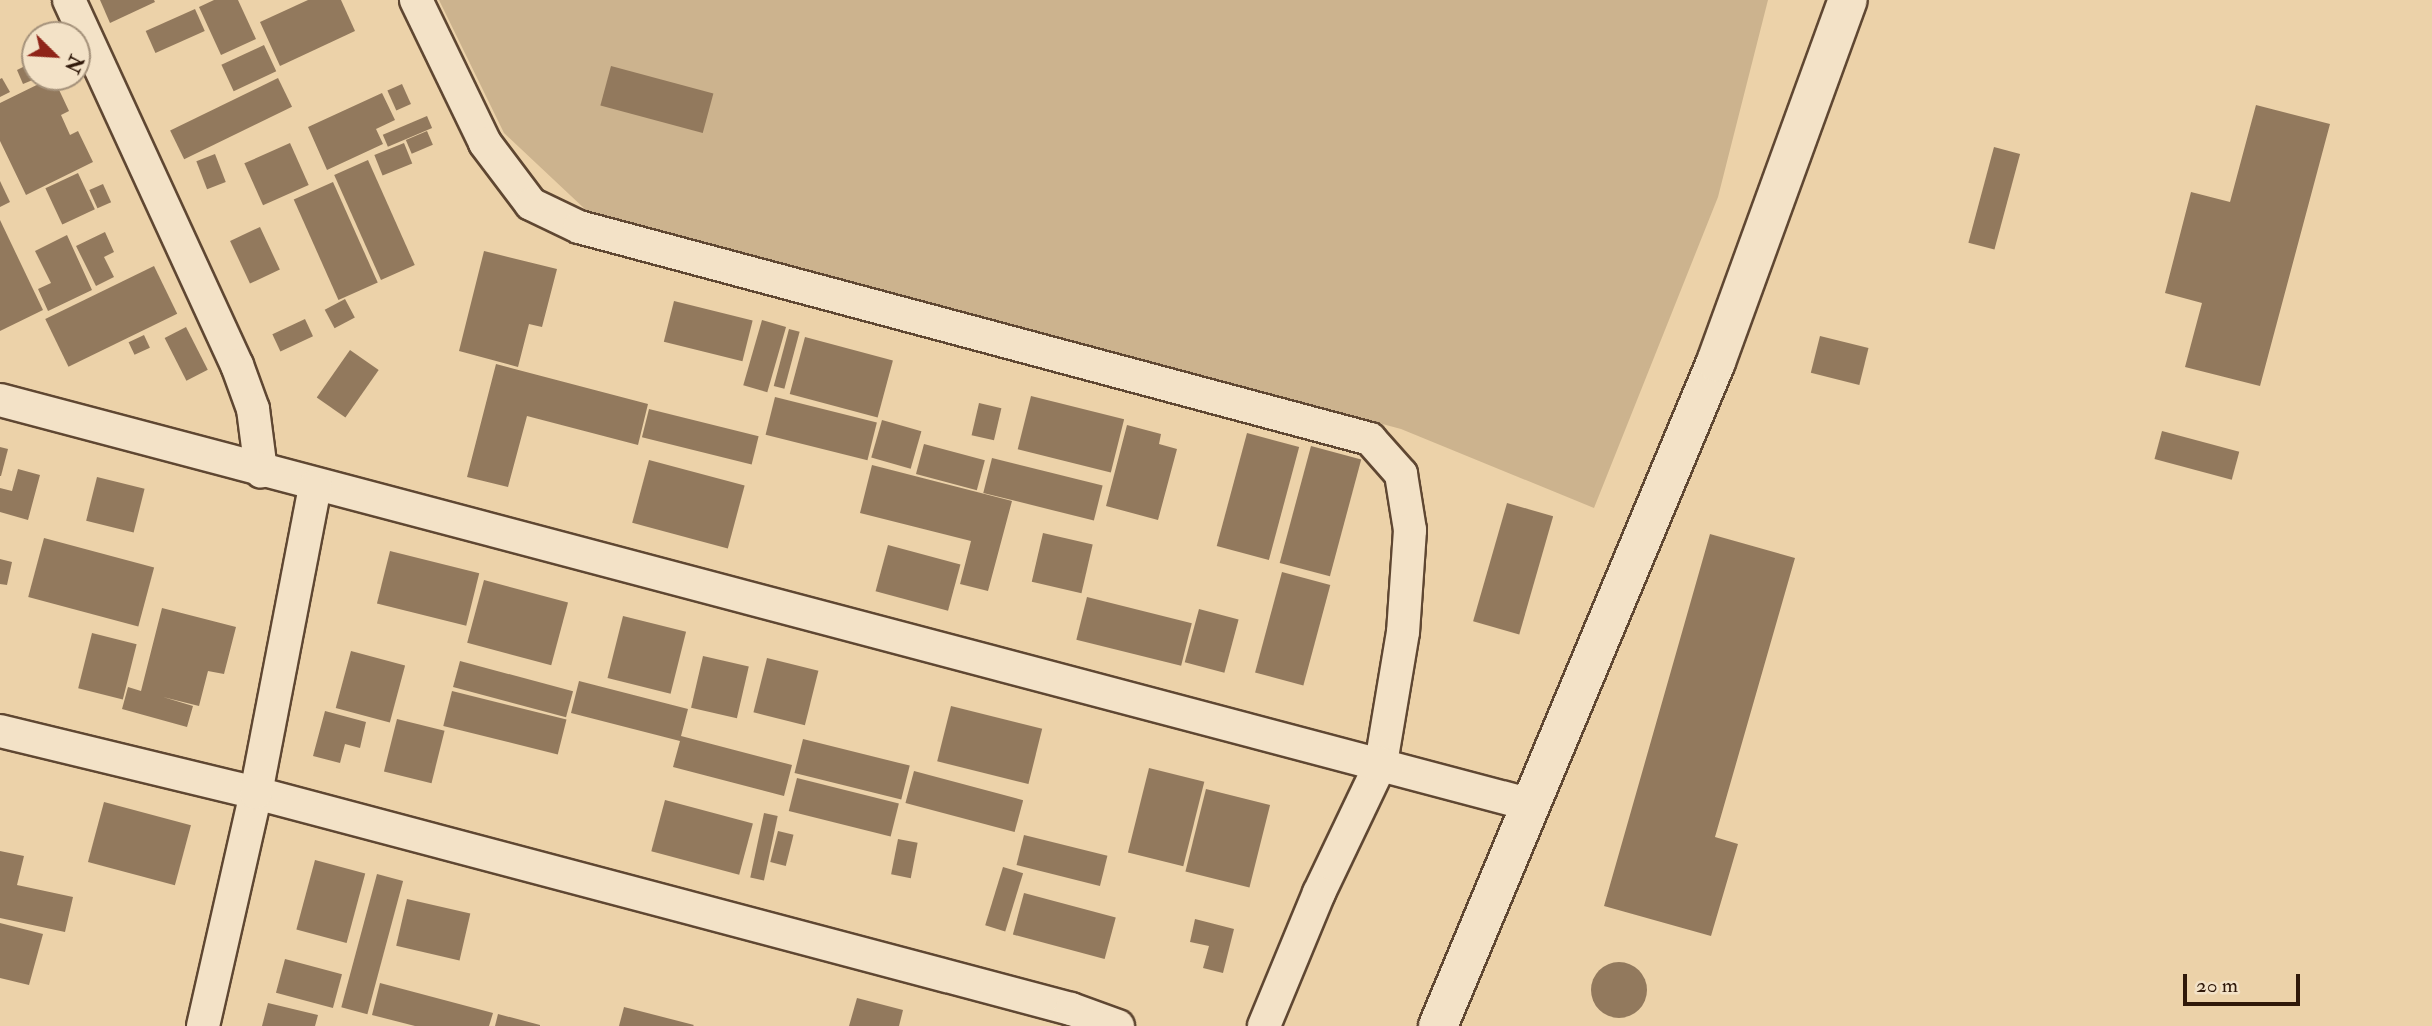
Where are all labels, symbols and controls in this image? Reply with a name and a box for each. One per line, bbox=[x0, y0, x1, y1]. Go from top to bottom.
north arrow bbox=[21, 21, 91, 91]
text: N bbox=[59, 51, 88, 76]
scale bar bbox=[2187, 960, 2304, 1004]
text: 20 m bbox=[2196, 972, 2238, 999]

